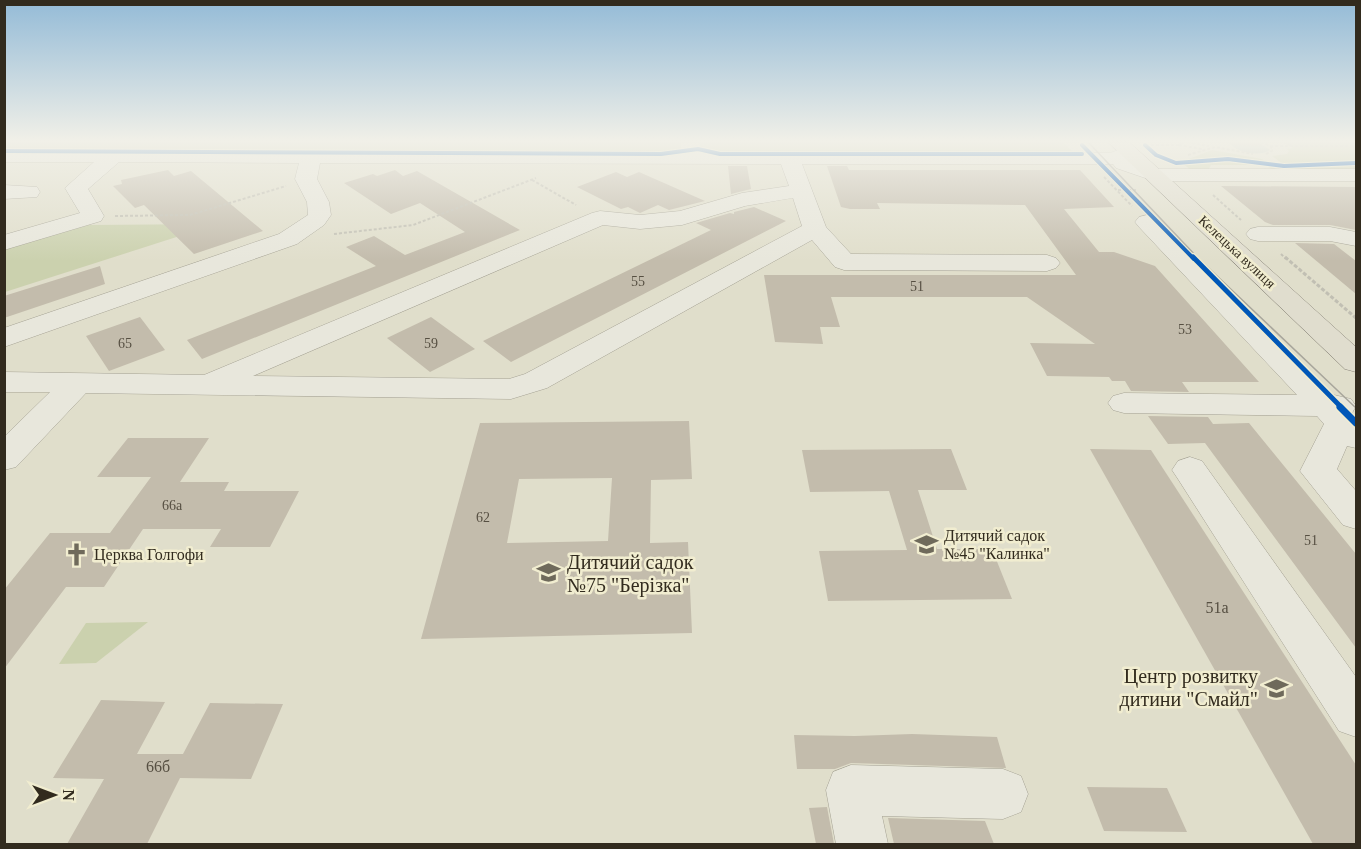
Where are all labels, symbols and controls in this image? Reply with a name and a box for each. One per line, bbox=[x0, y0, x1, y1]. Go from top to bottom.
street label: Келецька вулиця bbox=[1196, 213, 1279, 292]
house number: 55 bbox=[631, 274, 645, 289]
house number: 51 bbox=[910, 279, 924, 294]
house number: 53 bbox=[1178, 322, 1192, 337]
house number: 65 bbox=[118, 336, 132, 351]
house number: 59 bbox=[424, 336, 438, 351]
house number: 66а bbox=[162, 498, 183, 513]
house number: 62 bbox=[476, 510, 490, 525]
place label: Дитячий садок №45 "Калинка" bbox=[944, 527, 1050, 562]
school or university icon: Дитячий садок №45 "Калинка" bbox=[913, 531, 939, 557]
house number: 51 bbox=[1304, 533, 1318, 548]
church icon: Церква Голгофи bbox=[63, 541, 89, 567]
place label: Церква Голгофи bbox=[94, 546, 204, 564]
place label: Дитячий садок №75 "Берізка" bbox=[567, 551, 694, 597]
school or university icon: Дитячий садок №75 "Берізка" bbox=[536, 560, 562, 586]
house number: 51а bbox=[1205, 599, 1229, 616]
place label: Центр розвитку дитини "Смайл" bbox=[1120, 665, 1258, 711]
school or university icon: Центр розвитку дитини "Смайл" bbox=[1263, 675, 1289, 701]
house number: 66б bbox=[146, 758, 170, 775]
north arrow bbox=[24, 765, 84, 825]
text: N bbox=[60, 789, 77, 801]

